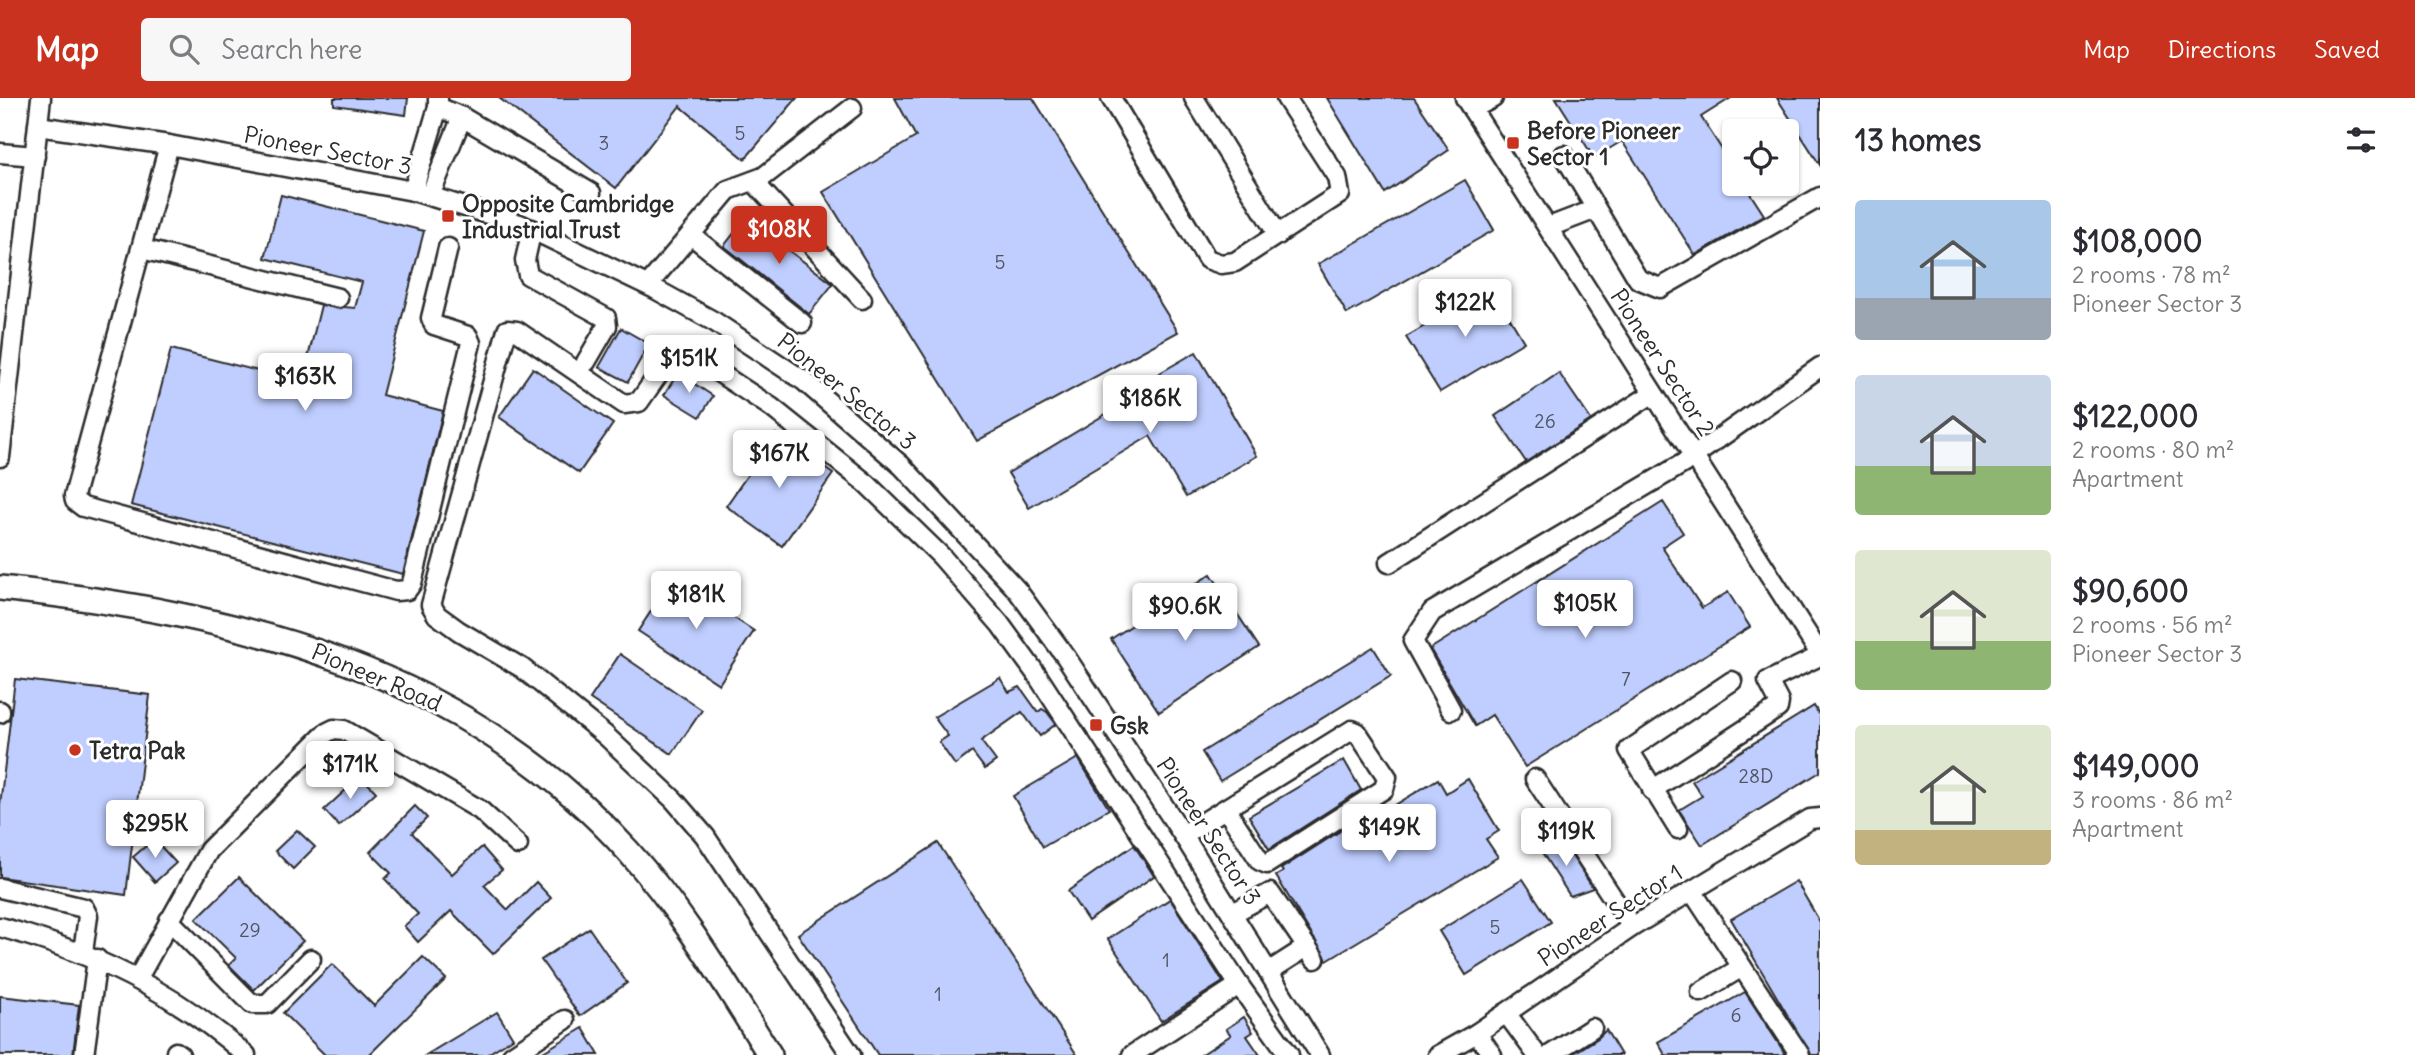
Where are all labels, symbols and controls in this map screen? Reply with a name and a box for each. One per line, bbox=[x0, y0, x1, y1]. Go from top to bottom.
search box bbox=[141, 18, 631, 81]
text: Map bbox=[35, 28, 99, 70]
icon: search bbox=[165, 30, 203, 68]
text: Search here bbox=[221, 33, 362, 66]
text: Map bbox=[2083, 34, 2130, 64]
text: Directions bbox=[2168, 34, 2276, 64]
text: Saved bbox=[2314, 34, 2380, 64]
place label: Before Pioneer Sector 1 bbox=[1527, 116, 1681, 171]
map controls bbox=[1722, 119, 1799, 196]
button: locate bbox=[1722, 119, 1799, 196]
street label: Pioneer Sector 3 bbox=[242, 120, 414, 180]
house number: 5 bbox=[735, 121, 745, 145]
text: 13 homes bbox=[1855, 121, 1981, 159]
icon: filters bbox=[2342, 121, 2380, 159]
house number: 3 bbox=[599, 131, 609, 155]
marker: Before Pioneer Sector 1 bbox=[1505, 135, 1521, 151]
place label: Opposite Cambridge Industrial Trust bbox=[462, 189, 674, 244]
pin: $108K bbox=[730, 206, 828, 266]
marker: Opposite Cambridge Industrial Trust bbox=[440, 208, 456, 224]
text: $108K bbox=[747, 214, 811, 243]
text: $108,000 bbox=[2072, 222, 2203, 260]
icon: home bbox=[1911, 228, 1995, 312]
house number: 5 bbox=[995, 250, 1005, 274]
text: 2 rooms · 78 m² bbox=[2072, 260, 2231, 289]
pin: $122K bbox=[1416, 280, 1514, 339]
street label: Pioneer Sector 2 bbox=[1605, 283, 1721, 441]
text: $122K bbox=[1435, 287, 1495, 316]
text: Pioneer Sector 3 bbox=[2072, 289, 2242, 318]
street label: Pioneer Sector 3 bbox=[772, 326, 922, 456]
pin: $151K bbox=[640, 336, 738, 395]
text: $151K bbox=[660, 343, 718, 372]
pin: $163K bbox=[256, 354, 354, 413]
text: $163K bbox=[274, 361, 336, 390]
pin: $186K bbox=[1101, 376, 1199, 435]
text: $186K bbox=[1119, 383, 1181, 412]
text: $122,000 bbox=[2072, 397, 2198, 435]
icon: home bbox=[1911, 403, 1995, 487]
house number: 26 bbox=[1534, 409, 1556, 433]
pin: $167K bbox=[730, 430, 828, 490]
text: 2 rooms · 80 m² bbox=[2072, 435, 2234, 464]
text: $167K bbox=[749, 438, 809, 467]
text: Apartment bbox=[2072, 464, 2184, 493]
pin: $181K bbox=[647, 572, 745, 631]
text: $90,600 bbox=[2072, 572, 2189, 610]
icon: home bbox=[1911, 578, 1995, 662]
text: $181K bbox=[667, 579, 725, 608]
pin: $105K bbox=[1536, 580, 1634, 640]
pin: $90.6K bbox=[1128, 584, 1242, 643]
text: $105K bbox=[1553, 588, 1617, 617]
text: $90.6K bbox=[1148, 591, 1222, 620]
text: 2 rooms · 56 m² bbox=[2072, 610, 2233, 639]
street label: Pioneer Road bbox=[307, 637, 447, 717]
text: Pioneer Sector 3 bbox=[2072, 639, 2242, 668]
house number: 7 bbox=[1621, 667, 1631, 691]
place label: Gsk bbox=[1110, 711, 1149, 740]
marker: Gsk bbox=[1088, 717, 1104, 733]
place label: Tetra Pak bbox=[89, 736, 186, 765]
marker: Tetra Pak bbox=[67, 742, 83, 758]
pin: $171K bbox=[301, 742, 399, 801]
text: $149,000 bbox=[2072, 747, 2200, 785]
text: $171K bbox=[322, 749, 378, 778]
street label: Pioneer Sector 3 bbox=[1150, 752, 1268, 910]
icon: home bbox=[1911, 753, 1995, 837]
house number: 28D bbox=[1739, 764, 1773, 788]
text: 3 rooms · 86 m² bbox=[2072, 785, 2233, 814]
pin: $295K bbox=[106, 800, 204, 860]
pin: $149K bbox=[1340, 804, 1438, 864]
text: $295K bbox=[122, 808, 188, 837]
pin: $119K bbox=[1517, 808, 1615, 868]
text: $149K bbox=[1358, 812, 1420, 841]
text: Apartment bbox=[2072, 814, 2184, 843]
text: $119K bbox=[1537, 816, 1595, 845]
street label: Pioneer Sector 1 bbox=[1532, 858, 1688, 972]
house number: 5 bbox=[1490, 915, 1500, 939]
house number: 29 bbox=[239, 918, 261, 942]
house number: 1 bbox=[1162, 948, 1170, 972]
house number: 1 bbox=[934, 982, 942, 1006]
house number: 6 bbox=[1731, 1003, 1741, 1027]

